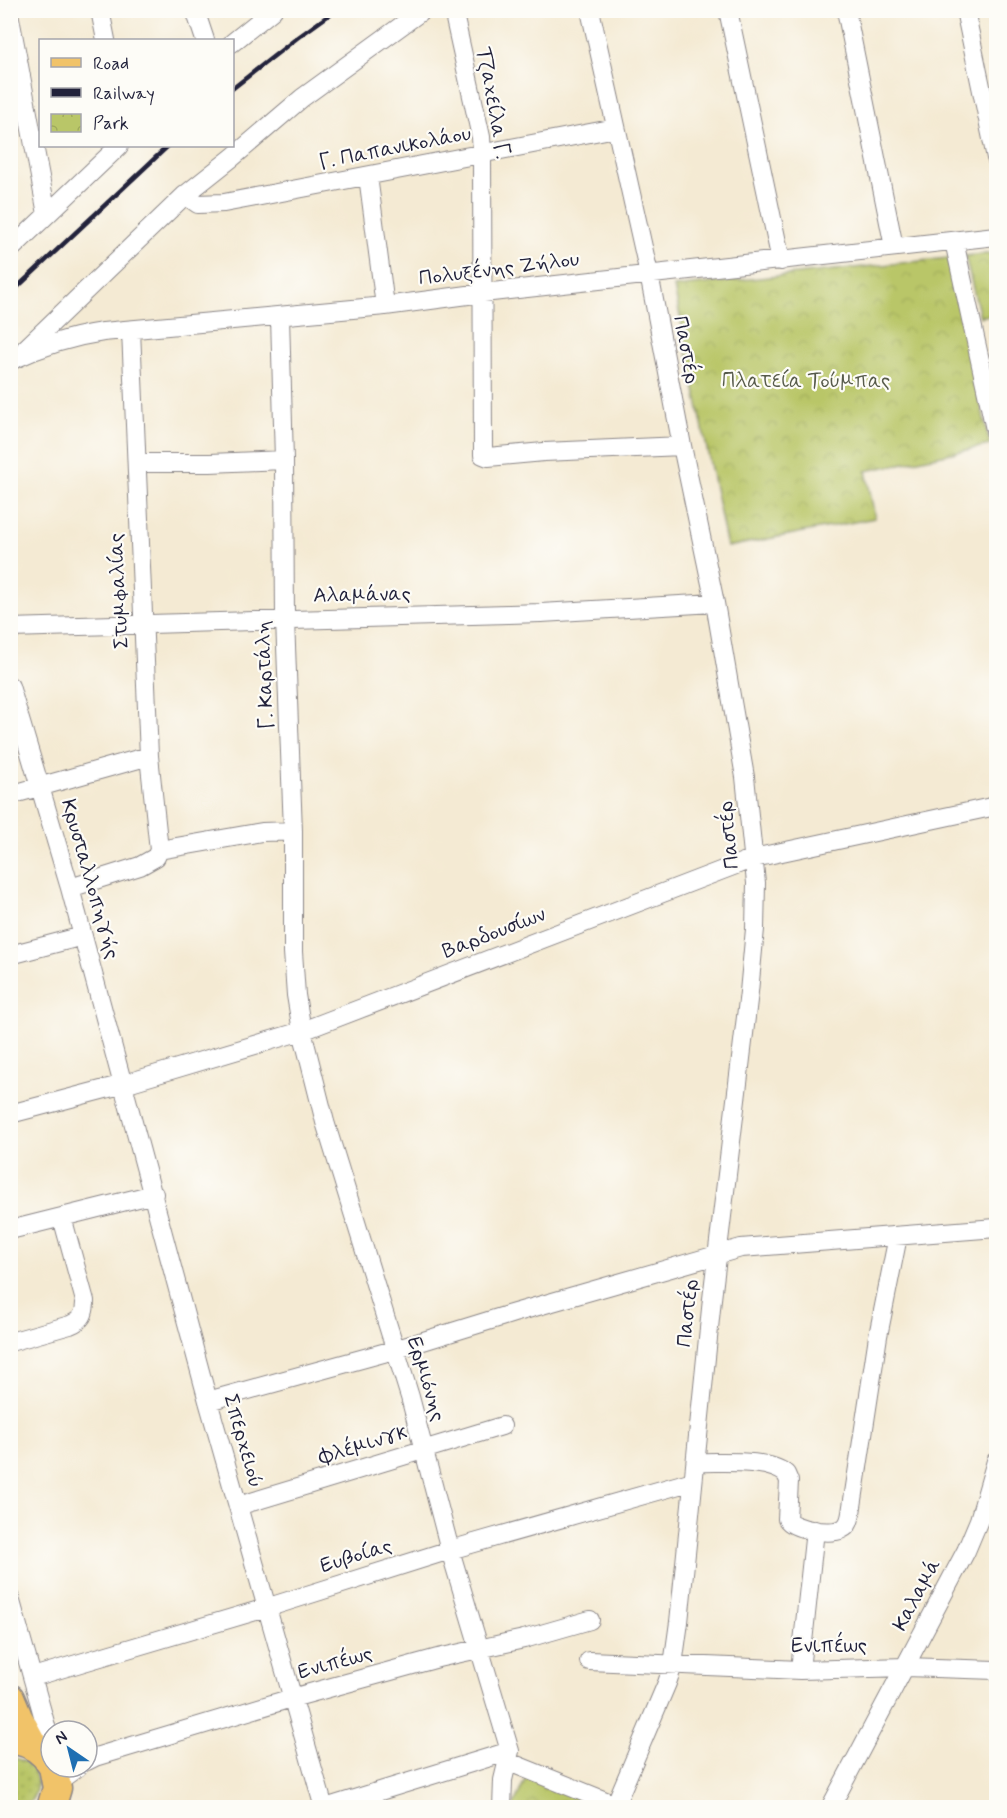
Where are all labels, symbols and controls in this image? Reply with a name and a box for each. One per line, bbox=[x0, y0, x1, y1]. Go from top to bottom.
legend bbox=[39, 39, 234, 147]
street label: Τζαχείλα Γ. bbox=[469, 45, 517, 161]
text: Road bbox=[93, 52, 129, 76]
text: Railway bbox=[93, 82, 155, 106]
text: Park bbox=[93, 112, 129, 136]
street label: Γ. Παπανικολάου bbox=[316, 119, 474, 177]
street label: Πολυξένης Ζήλου bbox=[417, 244, 581, 293]
street label: Παστέρ bbox=[666, 313, 707, 386]
park label: Πλατεία Τούμπας bbox=[722, 367, 890, 395]
street label: Στυμφαλίας bbox=[102, 532, 136, 650]
street label: Αλαμάνας bbox=[313, 580, 411, 610]
street label: Γ. Καρτάλη bbox=[249, 620, 281, 730]
street label: Κρυσταλλοπηγής bbox=[54, 796, 126, 962]
street label: Παστέρ bbox=[710, 799, 747, 871]
street label: Βαρδουσίων bbox=[438, 900, 550, 966]
street label: Παστέρ bbox=[669, 1277, 706, 1349]
street label: Ερμιόνης bbox=[400, 1333, 452, 1425]
street label: Σπερχειού bbox=[216, 1391, 270, 1491]
street label: Φλέμινγκ bbox=[314, 1417, 411, 1472]
street label: Ευβοίας bbox=[317, 1532, 395, 1580]
street label: Καλαμά bbox=[886, 1554, 948, 1636]
street label: Ενιπέως bbox=[791, 1631, 867, 1660]
street label: Ενιπέως bbox=[294, 1639, 375, 1686]
north arrow bbox=[39, 1719, 99, 1779]
text: N bbox=[51, 1726, 72, 1750]

